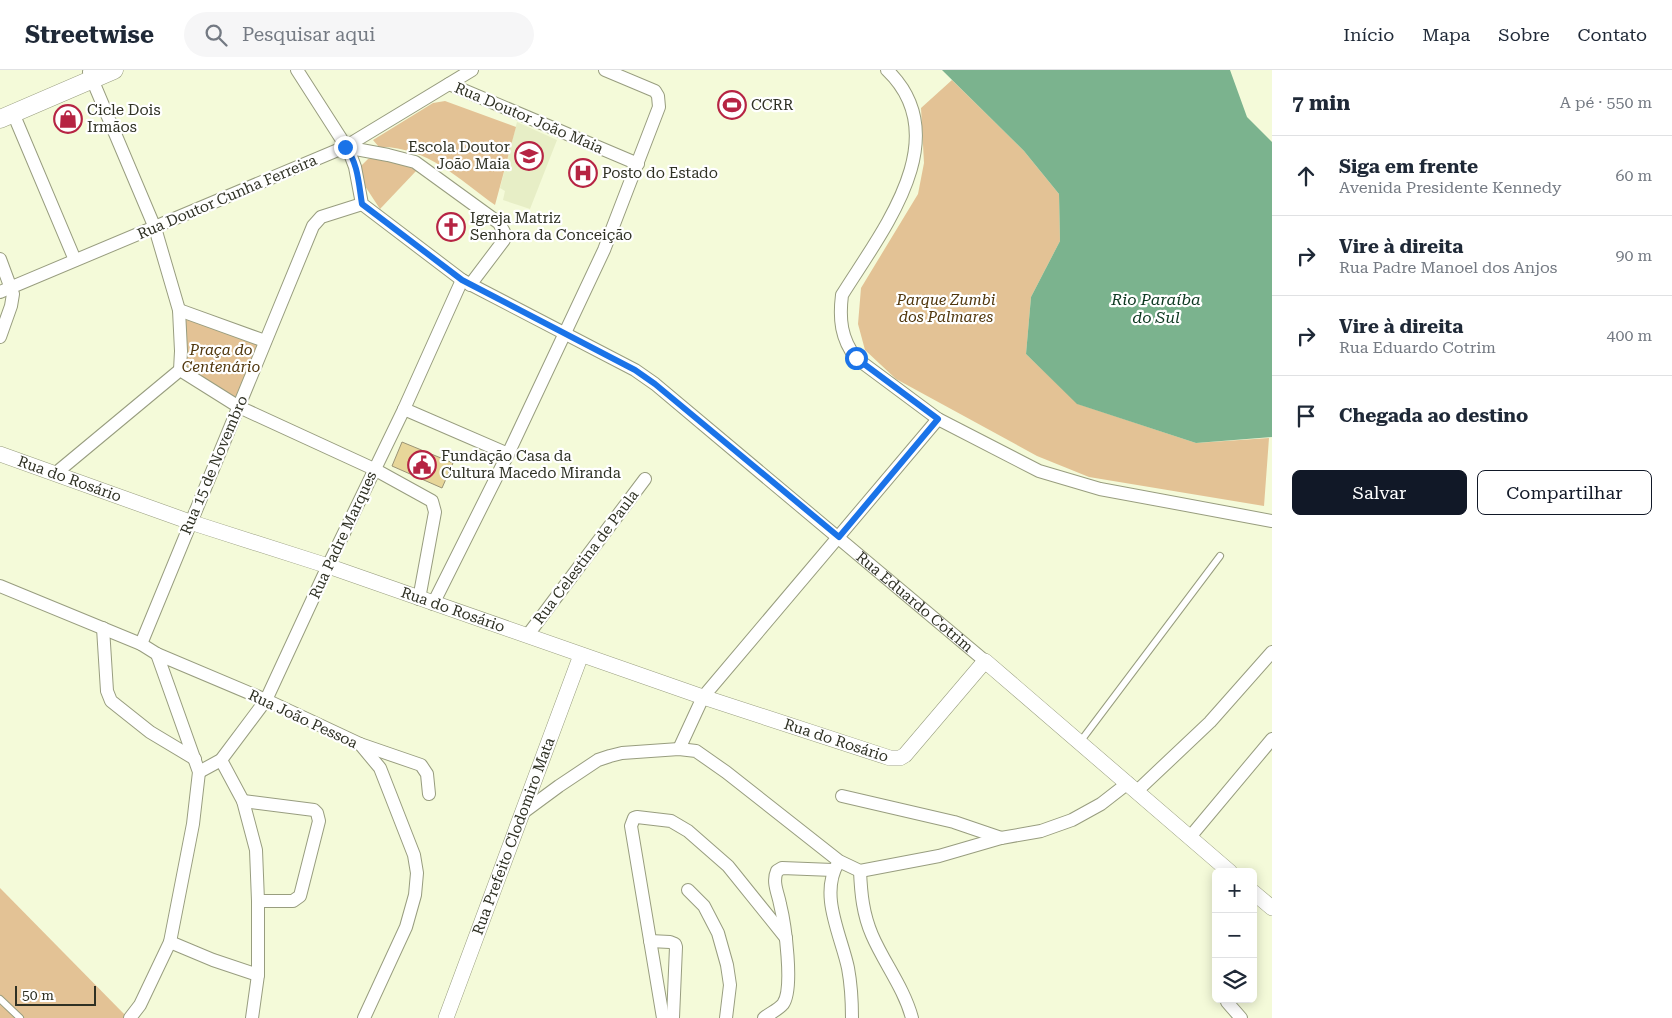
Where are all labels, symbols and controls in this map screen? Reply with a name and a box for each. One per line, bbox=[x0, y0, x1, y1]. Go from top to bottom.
search box bbox=[184, 12, 534, 57]
text: Streetwise bbox=[25, 21, 154, 49]
icon: search bbox=[202, 21, 230, 49]
text: Pesquisar aqui bbox=[242, 23, 375, 46]
text: Início bbox=[1343, 24, 1394, 45]
text: Mapa bbox=[1422, 24, 1470, 45]
text: Sobre bbox=[1498, 24, 1550, 45]
text: Contato bbox=[1578, 24, 1647, 45]
street label: Rua Doutor João Maia bbox=[452, 79, 606, 157]
sports icon: CCRR bbox=[717, 90, 747, 120]
text: 7 min bbox=[1292, 91, 1350, 115]
text: A pé · 550 m bbox=[1560, 93, 1652, 112]
place label: CCRR bbox=[751, 96, 794, 114]
place label: Cicle Dois Irmãos bbox=[87, 101, 161, 136]
shop icon: Cicle Dois Irmãos bbox=[53, 104, 83, 134]
route end bbox=[334, 136, 357, 159]
place label: Escola Doutor João Maia bbox=[408, 138, 510, 173]
school or university icon: Escola Doutor João Maia bbox=[514, 141, 544, 171]
street label: Rua Doutor Cunha Ferreira bbox=[134, 151, 320, 243]
text: Siga em frente bbox=[1339, 155, 1478, 178]
hospital icon: Posto do Estado bbox=[568, 158, 598, 188]
icon: ahead bbox=[1292, 162, 1320, 190]
place label: Posto do Estado bbox=[602, 164, 718, 182]
text: 60 m bbox=[1615, 166, 1652, 185]
text: Avenida Presidente Kennedy bbox=[1339, 178, 1561, 197]
place label: Igreja Matriz Senhora da Conceição bbox=[470, 209, 632, 244]
church icon: Igreja Matriz Senhora da Conceição bbox=[436, 212, 466, 242]
text: Vire à direita bbox=[1339, 235, 1463, 258]
icon: right bbox=[1292, 242, 1320, 270]
text: 90 m bbox=[1615, 246, 1652, 265]
text: Rua Padre Manoel dos Anjos bbox=[1339, 258, 1557, 277]
water label: Rio Paraíba do Sul bbox=[1110, 290, 1201, 327]
park label: Parque Zumbi dos Palmares bbox=[896, 291, 996, 326]
text: Vire à direita bbox=[1339, 315, 1463, 338]
icon: right bbox=[1292, 322, 1320, 350]
text: 400 m bbox=[1606, 326, 1652, 345]
text: Rua Eduardo Cotrim bbox=[1339, 338, 1496, 357]
park label: Praça do Centenário bbox=[182, 341, 261, 376]
route start bbox=[845, 347, 868, 370]
street label: Rua 15 de Novembro bbox=[177, 393, 251, 537]
icon: arrive bbox=[1292, 402, 1320, 430]
text: Chegada ao destino bbox=[1339, 404, 1528, 427]
place label: Fundação Casa da Cultura Macedo Miranda bbox=[441, 447, 621, 482]
public building icon: Fundação Casa da Cultura Macedo Miranda bbox=[407, 450, 437, 480]
street label: Rua do Rosário bbox=[15, 452, 124, 506]
street label: Rua Padre Marques bbox=[306, 468, 380, 602]
button: Salvar bbox=[1292, 470, 1467, 515]
button: Compartilhar bbox=[1477, 470, 1652, 515]
street label: Rua Celestina de Paula bbox=[530, 486, 642, 628]
street label: Rua Eduardo Cotrim bbox=[852, 548, 977, 656]
street label: Rua do Rosário bbox=[399, 583, 507, 636]
street label: Rua João Pessoa bbox=[245, 686, 361, 752]
street label: Rua do Rosário bbox=[782, 715, 891, 766]
street label: Rua Prefeito Clodomiro Mata bbox=[469, 735, 559, 937]
map controls bbox=[1212, 868, 1257, 1003]
button: + bbox=[1212, 868, 1257, 913]
button: − bbox=[1212, 913, 1257, 958]
button: layers bbox=[1212, 958, 1257, 1003]
scale bar bbox=[15, 983, 96, 1006]
text: 50 m bbox=[22, 987, 54, 1003]

